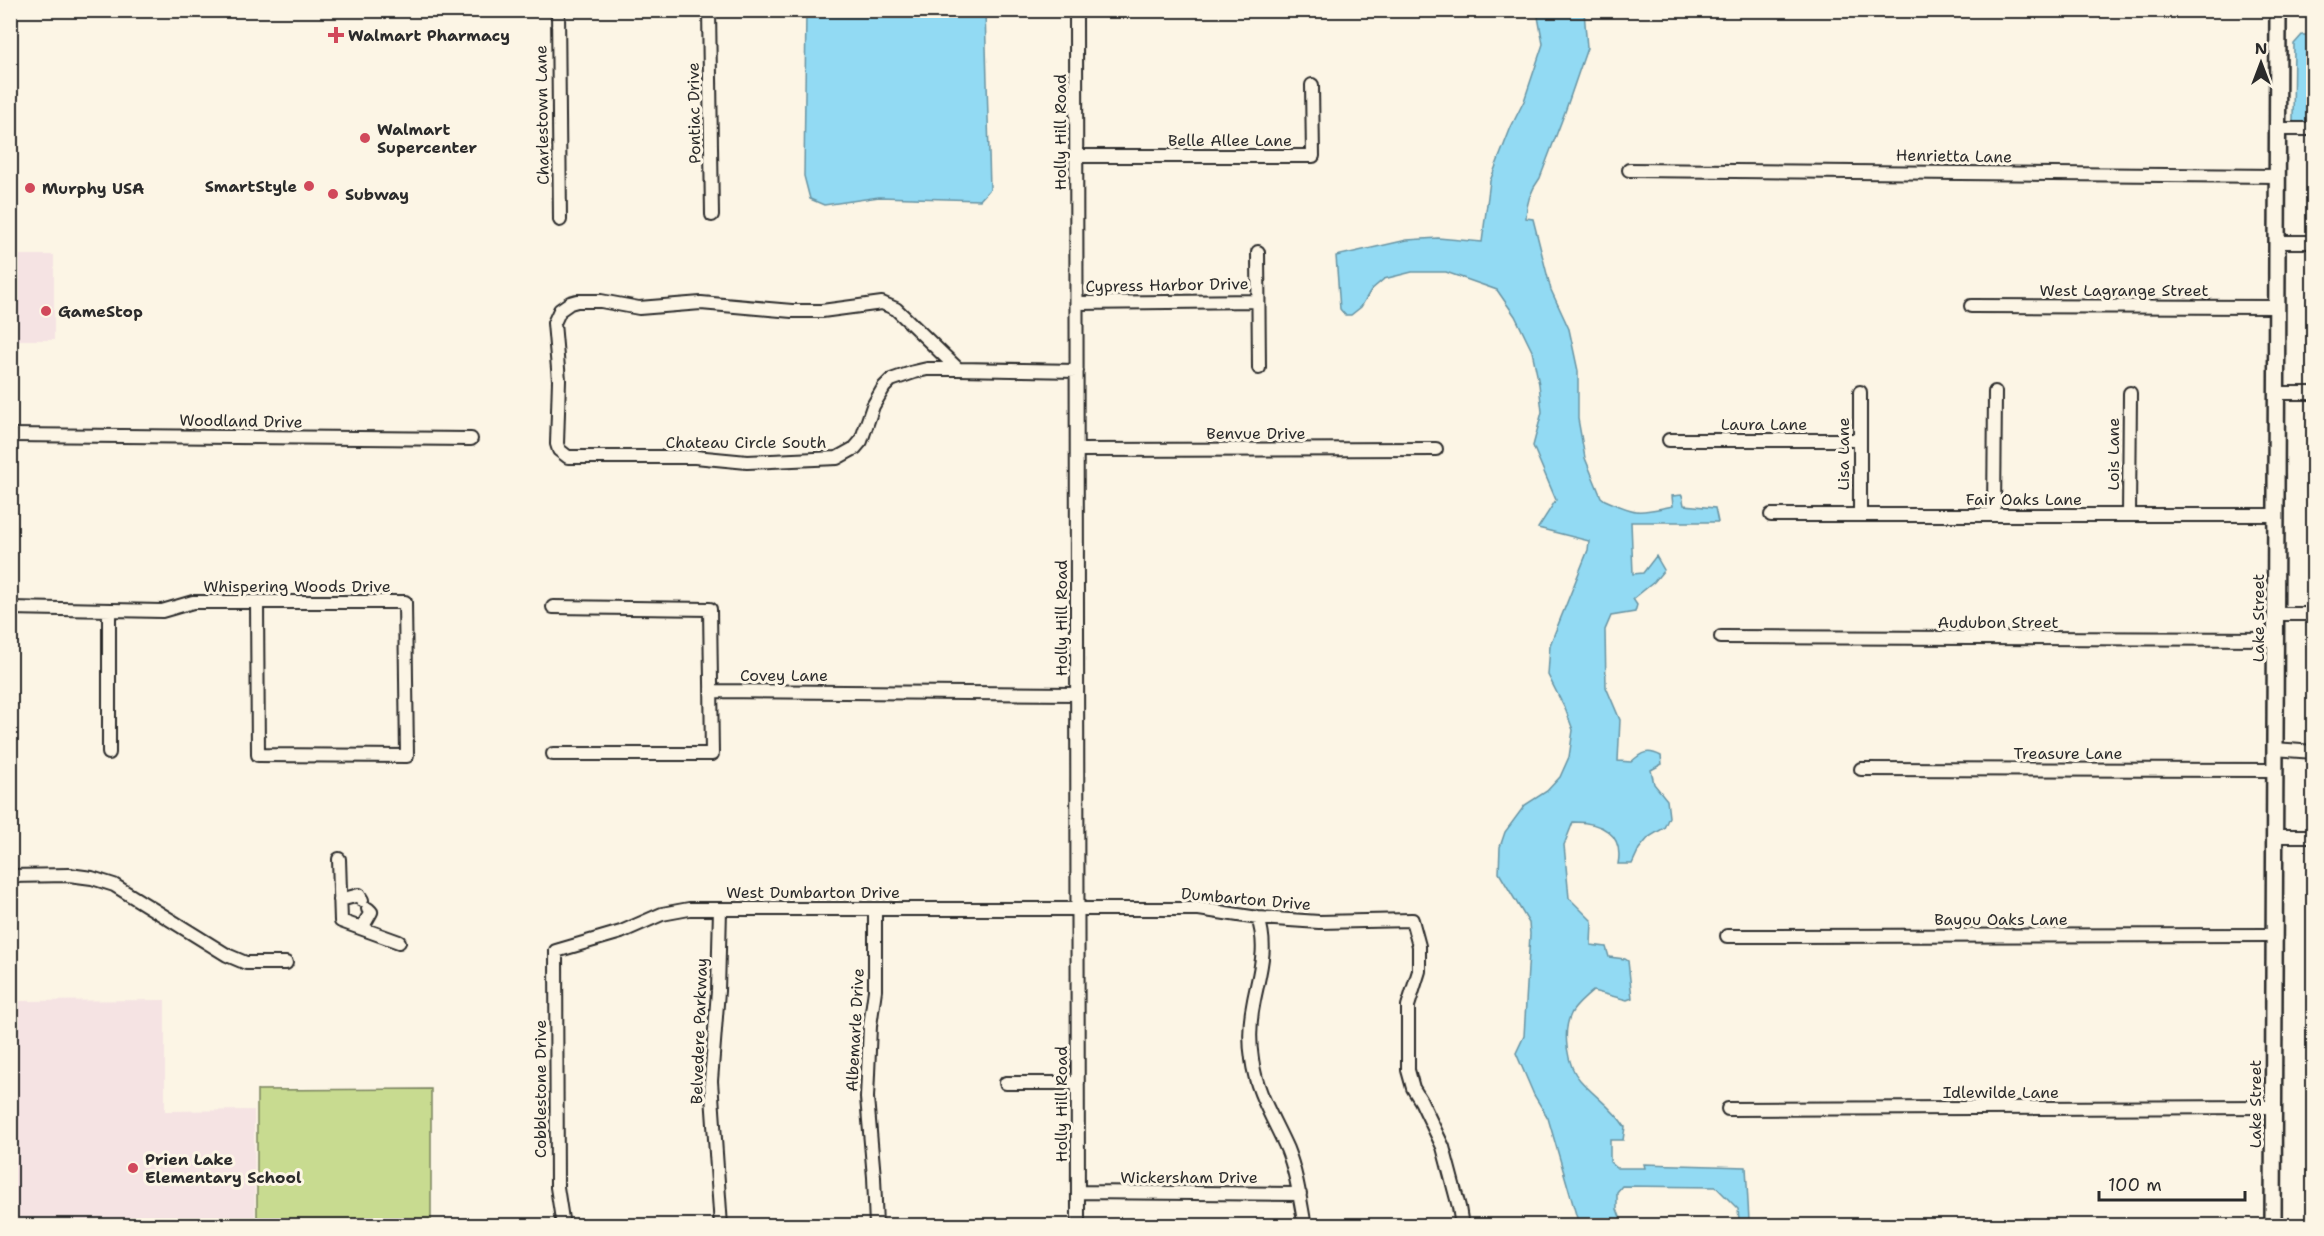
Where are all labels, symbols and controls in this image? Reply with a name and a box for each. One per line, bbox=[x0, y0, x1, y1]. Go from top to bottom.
place label: Walmart Pharmacy bbox=[348, 25, 510, 46]
marker: Walmart Pharmacy bbox=[329, 28, 343, 42]
north arrow bbox=[2231, 33, 2291, 93]
text: N bbox=[2255, 38, 2267, 59]
street label: Charlestown Lane bbox=[530, 45, 554, 185]
street label: Pontiac Drive bbox=[683, 62, 705, 164]
street label: Holly Hill Road bbox=[1050, 74, 1071, 190]
place label: Walmart Supercenter bbox=[377, 119, 478, 158]
street label: Belle Allee Lane bbox=[1168, 130, 1292, 151]
marker: Walmart Supercenter bbox=[358, 131, 372, 145]
street label: Henrietta Lane bbox=[1896, 144, 2012, 168]
place label: SmartStyle bbox=[205, 176, 297, 197]
place label: Murphy USA bbox=[42, 178, 144, 199]
marker: SmartStyle bbox=[302, 179, 316, 193]
marker: Murphy USA bbox=[23, 181, 37, 195]
place label: Subway bbox=[345, 184, 409, 205]
marker: Subway bbox=[326, 187, 340, 201]
street label: Cypress Harbor Drive bbox=[1085, 273, 1249, 297]
street label: West Lagrange Street bbox=[2040, 280, 2208, 301]
place label: GameStop bbox=[58, 301, 143, 322]
marker: GameStop bbox=[39, 304, 53, 318]
street label: Woodland Drive bbox=[179, 409, 303, 433]
street label: Laura Lane bbox=[1721, 414, 1807, 435]
street label: Lisa Lane bbox=[1833, 418, 1854, 491]
street label: Lois Lane bbox=[2103, 418, 2124, 490]
street label: Benvue Drive bbox=[1206, 423, 1306, 444]
street label: Chateau Circle South bbox=[666, 432, 826, 453]
street label: Fair Oaks Lane bbox=[1966, 489, 2082, 510]
street label: Holly Hill Road bbox=[1051, 560, 1072, 676]
street label: Lake Street bbox=[2248, 574, 2269, 662]
street label: Whispering Woods Drive bbox=[203, 576, 391, 597]
street label: Audubon Street bbox=[1937, 612, 2059, 633]
street label: Covey Lane bbox=[740, 665, 828, 686]
street label: Treasure Lane bbox=[2013, 743, 2123, 764]
street label: West Dumbarton Drive bbox=[726, 882, 900, 903]
street label: Dumbarton Drive bbox=[1180, 883, 1312, 915]
street label: Bayou Oaks Lane bbox=[1934, 909, 2068, 930]
street label: Belvedere Parkway bbox=[686, 957, 712, 1105]
street label: Albemarle Drive bbox=[841, 968, 869, 1092]
street label: Cobblestone Drive bbox=[530, 1020, 551, 1158]
street label: Holly Hill Road bbox=[1051, 1046, 1072, 1162]
street label: Lake Street bbox=[2245, 1060, 2266, 1148]
street label: Idlewilde Lane bbox=[1943, 1082, 2059, 1103]
place label: Prien Lake Elementary School bbox=[145, 1149, 302, 1188]
marker: Prien Lake Elementary School bbox=[126, 1161, 140, 1175]
scale bar bbox=[2099, 1164, 2244, 1202]
street label: Wickersham Drive bbox=[1120, 1167, 1258, 1188]
text: 100 m bbox=[2108, 1173, 2162, 1197]

